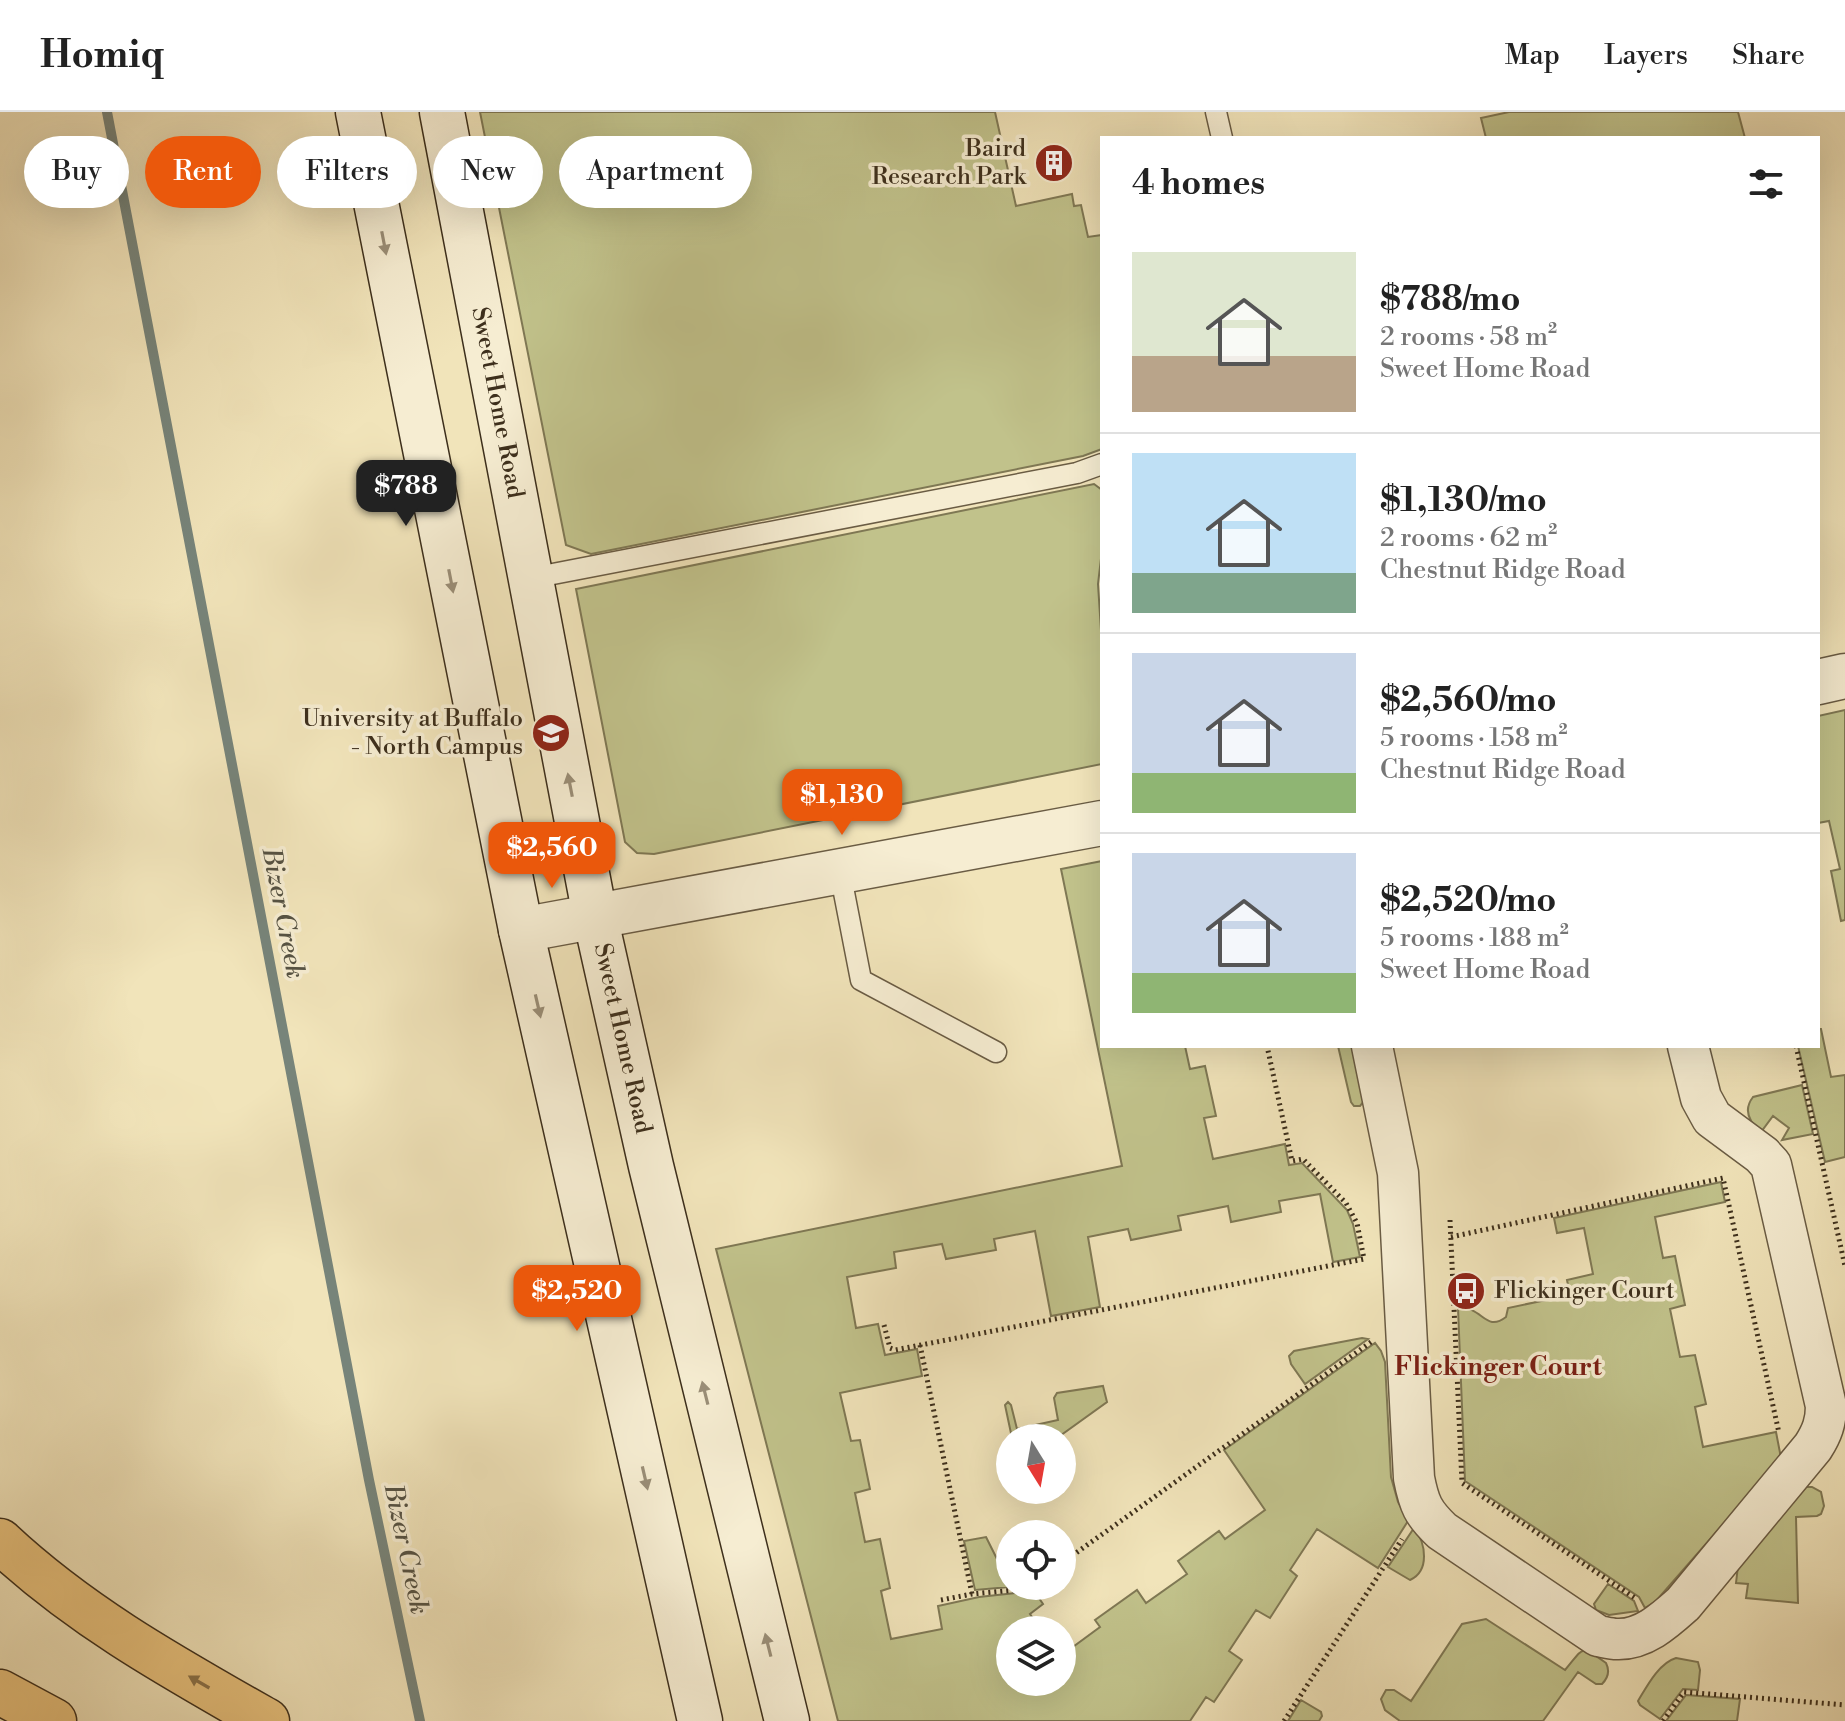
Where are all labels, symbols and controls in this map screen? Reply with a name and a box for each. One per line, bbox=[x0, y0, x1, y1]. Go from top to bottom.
text: Homiq bbox=[40, 32, 164, 79]
text: Map bbox=[1505, 38, 1560, 73]
text: Layers bbox=[1604, 38, 1688, 73]
text: Share bbox=[1732, 38, 1805, 73]
place label: Baird Research Park bbox=[872, 134, 1027, 192]
chip: Buy bbox=[24, 136, 129, 208]
chip: Rent bbox=[145, 136, 261, 208]
chip: Filters bbox=[277, 136, 417, 208]
chip: New bbox=[433, 136, 543, 208]
chip: Apartment bbox=[559, 136, 752, 208]
building icon: Baird Research Park bbox=[1033, 142, 1075, 184]
icon: filters bbox=[1744, 162, 1788, 206]
text: 4 homes bbox=[1132, 163, 1265, 205]
one-way arrow bbox=[378, 231, 391, 256]
text: $788/mo bbox=[1380, 279, 1520, 321]
icon: home bbox=[1196, 284, 1292, 380]
street label: Sweet Home Road bbox=[464, 305, 530, 501]
text: 2 rooms · 58 m² bbox=[1380, 321, 1557, 353]
text: Sweet Home Road bbox=[1380, 353, 1590, 385]
pin: $788 bbox=[359, 460, 453, 528]
text: $788 bbox=[374, 470, 438, 502]
text: $1,130/mo bbox=[1380, 480, 1547, 522]
icon: home bbox=[1196, 485, 1292, 581]
text: 2 rooms · 62 m² bbox=[1380, 522, 1557, 554]
text: Chestnut Ridge Road bbox=[1380, 554, 1625, 586]
one-way arrow bbox=[445, 569, 458, 594]
text: $2,560/mo bbox=[1380, 680, 1557, 722]
icon: home bbox=[1196, 685, 1292, 781]
place label: University at Buffalo - North Campus bbox=[302, 704, 523, 762]
school or university icon: University at Buffalo - North Campus bbox=[530, 712, 572, 754]
text: 5 rooms · 158 m² bbox=[1380, 722, 1568, 754]
text: Chestnut Ridge Road bbox=[1380, 754, 1625, 786]
pin: $1,130 bbox=[777, 769, 907, 837]
one-way arrow bbox=[564, 772, 576, 797]
text: $1,130 bbox=[800, 779, 884, 811]
pin: $2,560 bbox=[487, 822, 617, 890]
text: $2,560 bbox=[506, 832, 598, 864]
water label: Bizer Creek bbox=[254, 844, 311, 981]
text: $2,520/mo bbox=[1380, 880, 1556, 922]
icon: home bbox=[1196, 885, 1292, 981]
text: 5 rooms · 188 m² bbox=[1380, 922, 1569, 954]
street label: Sweet Home Road bbox=[587, 941, 658, 1137]
text: Sweet Home Road bbox=[1380, 954, 1590, 986]
one-way arrow bbox=[532, 994, 545, 1019]
pin: $2,520 bbox=[512, 1265, 642, 1333]
bus stop icon: Flickinger Court bbox=[1445, 1270, 1487, 1312]
text: $2,520 bbox=[532, 1275, 622, 1307]
place label: Flickinger Court bbox=[1494, 1276, 1675, 1306]
district label: Flickinger Court bbox=[1394, 1351, 1603, 1383]
one-way arrow bbox=[699, 1380, 711, 1405]
north arrow bbox=[996, 1424, 1076, 1504]
map controls bbox=[996, 1424, 1076, 1696]
one-way arrow bbox=[639, 1466, 652, 1491]
water label: Bizer Creek bbox=[376, 1480, 435, 1617]
button: locate bbox=[996, 1520, 1076, 1600]
button: layers bbox=[996, 1616, 1076, 1696]
one-way arrow bbox=[762, 1633, 774, 1658]
one-way arrow bbox=[188, 1675, 210, 1689]

